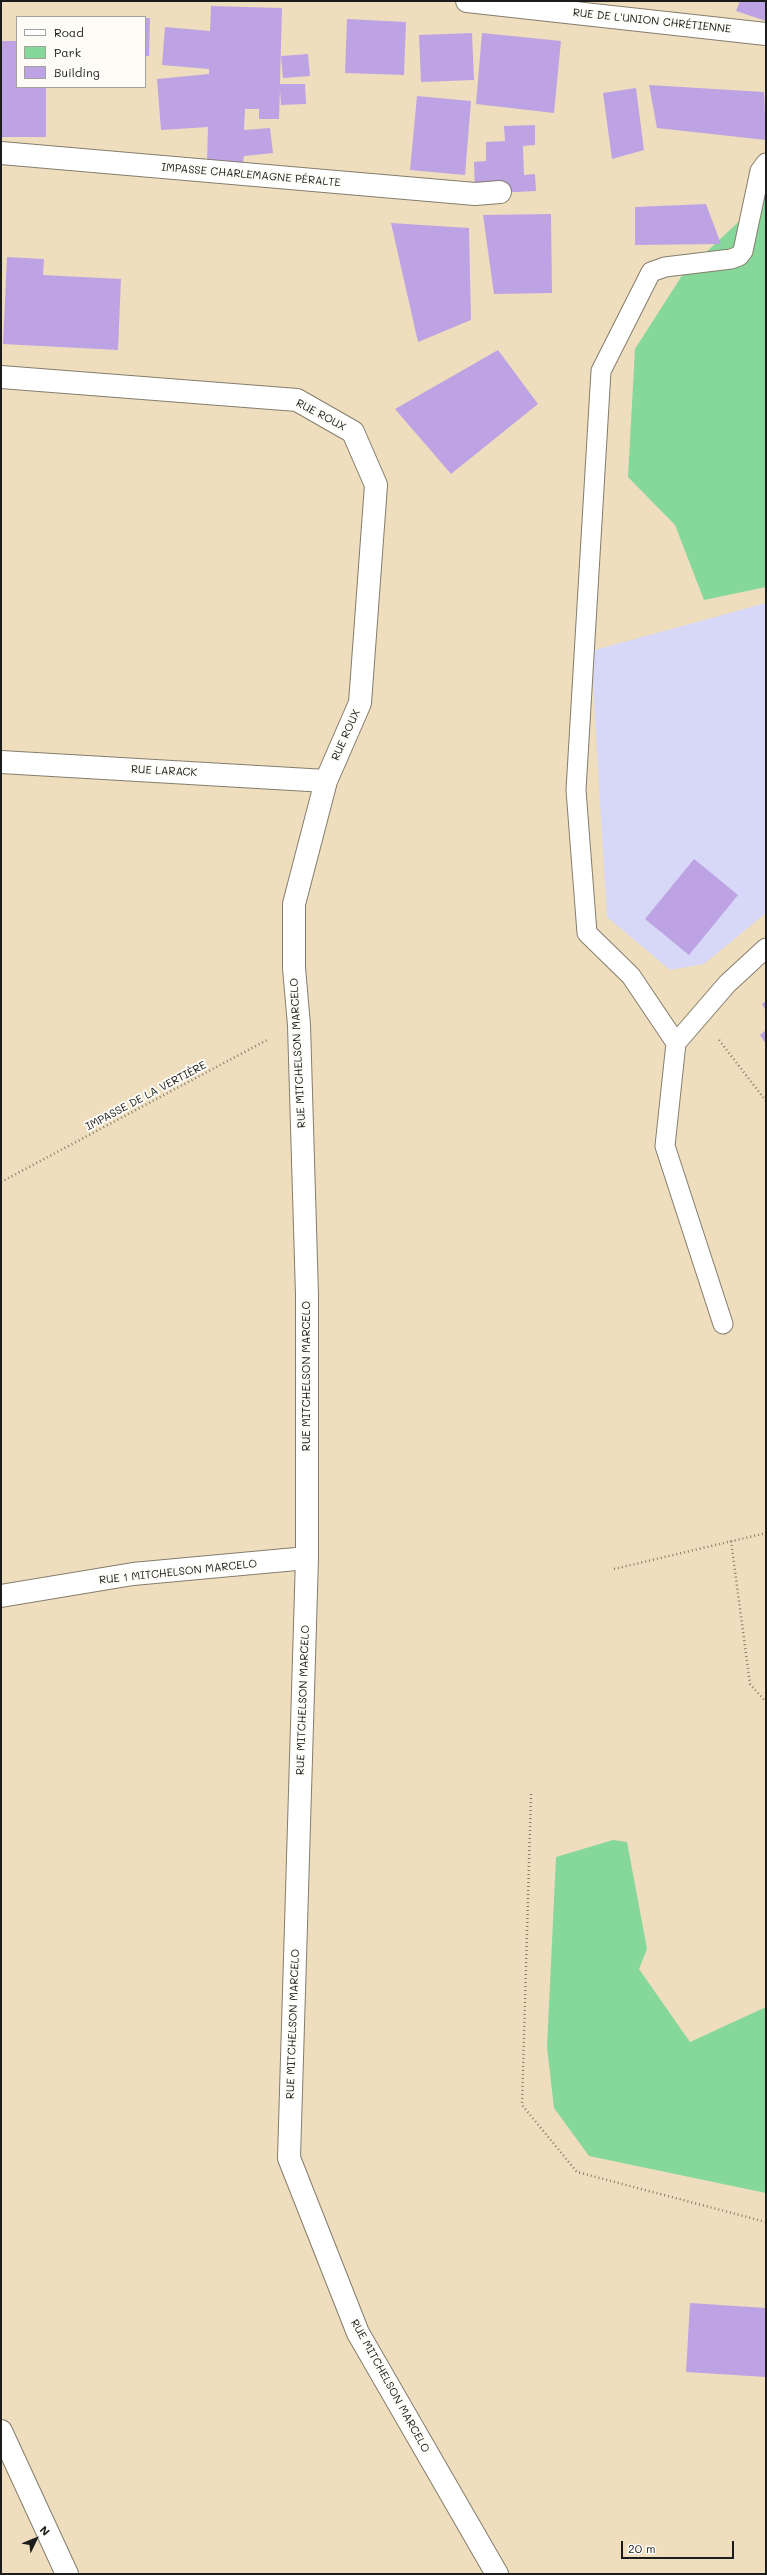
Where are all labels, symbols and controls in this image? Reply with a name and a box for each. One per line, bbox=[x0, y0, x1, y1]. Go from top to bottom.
street label: RUE DE L'UNION CHRÉTIENNE bbox=[572, 6, 732, 36]
legend bbox=[16, 16, 146, 88]
text: Road bbox=[54, 24, 84, 40]
text: Park bbox=[54, 44, 81, 60]
text: Building bbox=[54, 64, 100, 80]
street label: IMPASSE CHARLEMAGNE PÉRALTE bbox=[161, 161, 341, 189]
street label: RUE ROUX bbox=[294, 396, 348, 434]
street label: RUE ROUX bbox=[329, 707, 363, 763]
street label: RUE LARACK bbox=[131, 763, 197, 779]
street label: RUE MITCHELSON MARCELO bbox=[287, 978, 309, 1128]
street label: IMPASSE DE LA VERTIÈRE bbox=[83, 1059, 209, 1133]
street label: RUE MITCHELSON MARCELO bbox=[300, 1301, 314, 1451]
street label: RUE 1 MITCHELSON MARCELO bbox=[98, 1557, 258, 1587]
street label: RUE MITCHELSON MARCELO bbox=[294, 1625, 312, 1775]
street label: RUE MITCHELSON MARCELO bbox=[284, 1949, 302, 2099]
street label: RUE MITCHELSON MARCELO bbox=[348, 2317, 432, 2455]
north arrow bbox=[16, 2519, 56, 2559]
text: N bbox=[37, 2522, 53, 2539]
scale bar bbox=[623, 2533, 736, 2559]
text: 20 m bbox=[628, 2540, 656, 2556]

